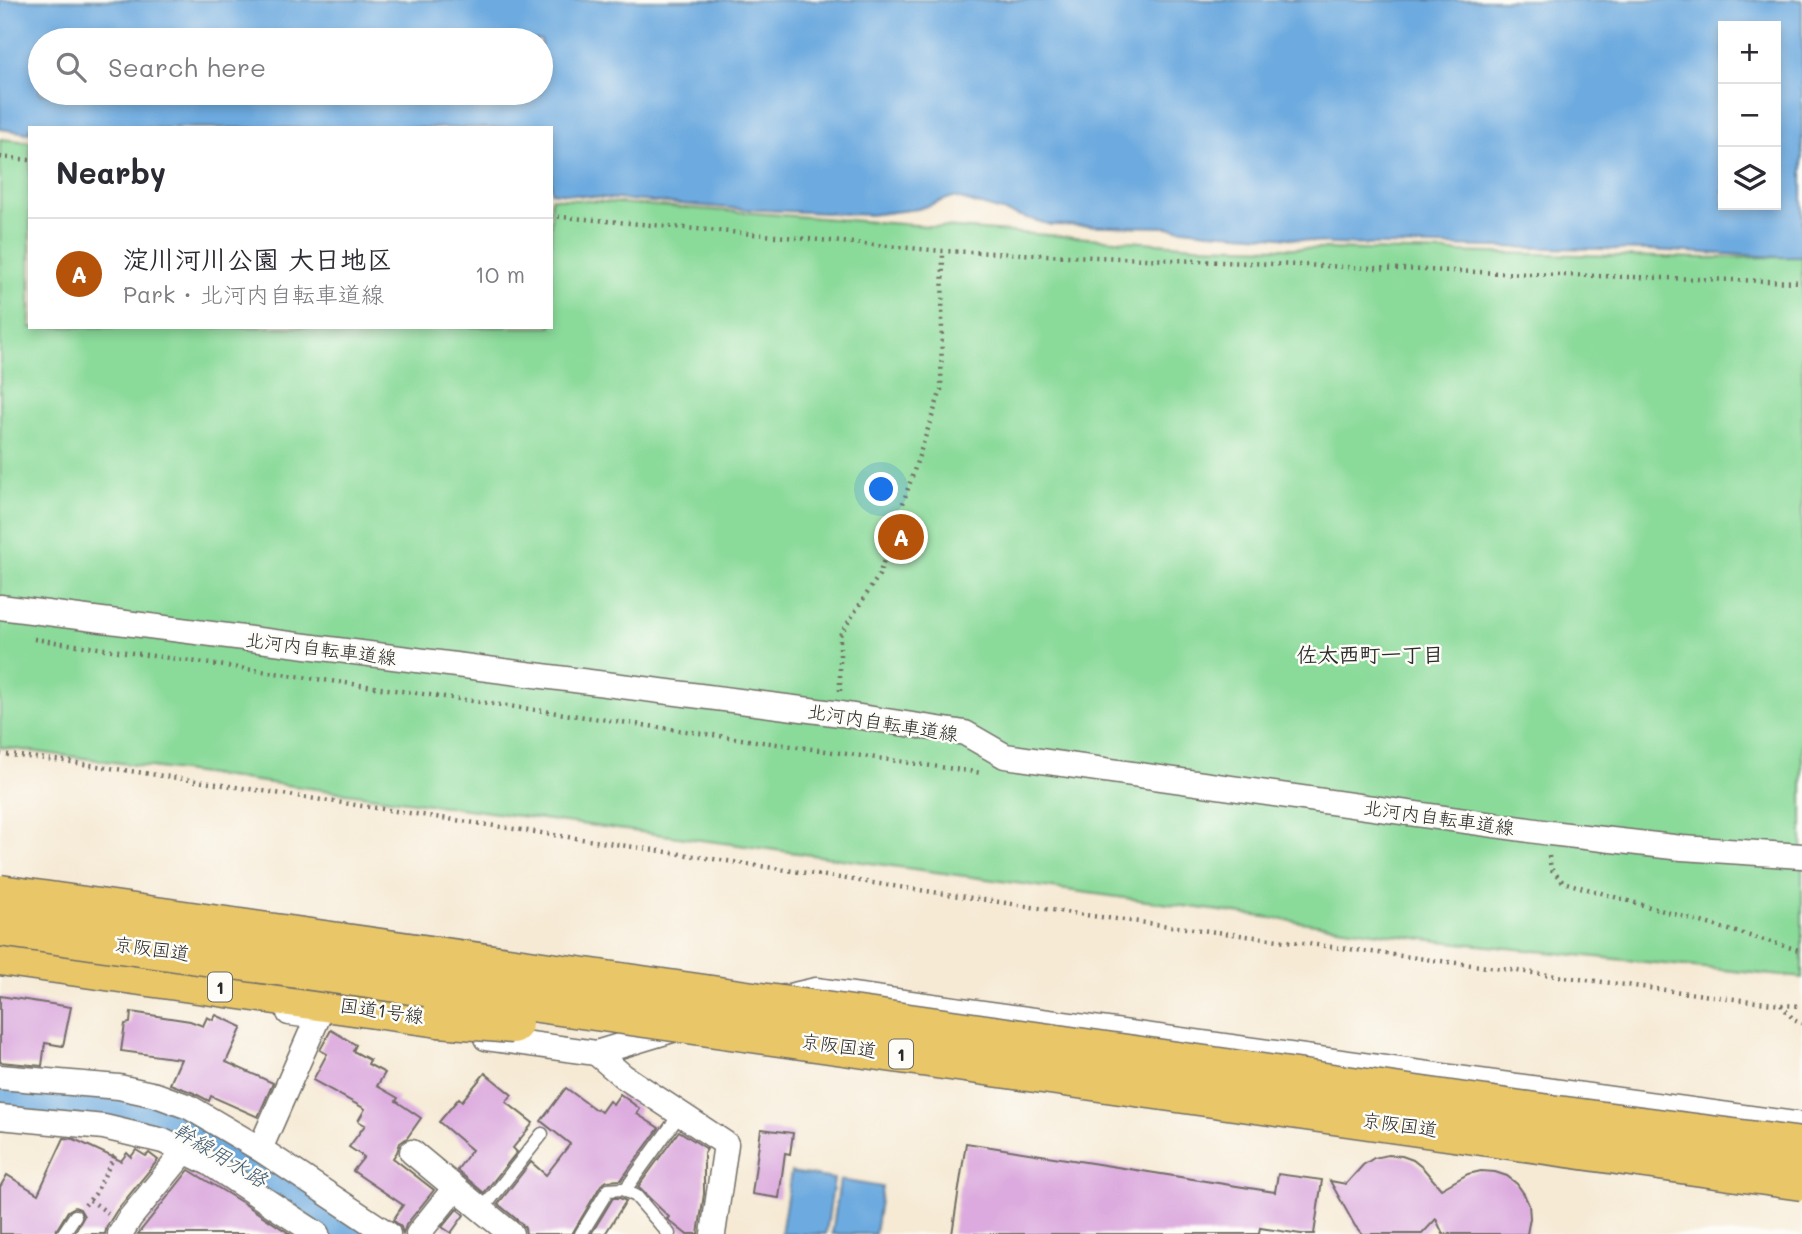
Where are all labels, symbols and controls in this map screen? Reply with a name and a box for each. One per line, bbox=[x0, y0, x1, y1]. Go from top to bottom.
map controls bbox=[1718, 21, 1781, 210]
button: + bbox=[1718, 21, 1781, 84]
search box bbox=[28, 28, 553, 105]
icon: search bbox=[52, 48, 90, 86]
text: Search here bbox=[108, 50, 266, 84]
button: − bbox=[1718, 84, 1781, 147]
button: layers bbox=[1718, 147, 1781, 210]
text: Nearby bbox=[56, 152, 166, 192]
text: 淀川河川公園 大日地区 bbox=[123, 242, 392, 276]
text: A bbox=[71, 259, 87, 289]
text: 10 m bbox=[475, 259, 525, 289]
text: Park · 北河内自転車道線 bbox=[123, 279, 384, 309]
your location bbox=[864, 472, 898, 506]
pin: A bbox=[878, 511, 924, 563]
street label: 北河内自転車道線 bbox=[244, 626, 398, 670]
district label: 佐太西町一丁目 bbox=[1297, 640, 1444, 667]
street label: 北河内自転車道線 bbox=[806, 698, 960, 746]
street label: 北河内自転車道線 bbox=[1362, 794, 1516, 840]
street label: 京阪国道 bbox=[113, 930, 191, 966]
road number: 1 bbox=[208, 972, 232, 1002]
street label: 国道1号線 bbox=[338, 992, 426, 1028]
street label: 京阪国道 bbox=[800, 1027, 878, 1063]
road number: 1 bbox=[889, 1040, 913, 1069]
street label: 京阪国道 bbox=[1361, 1106, 1439, 1142]
water label: 幹線用水路 bbox=[169, 1115, 274, 1193]

